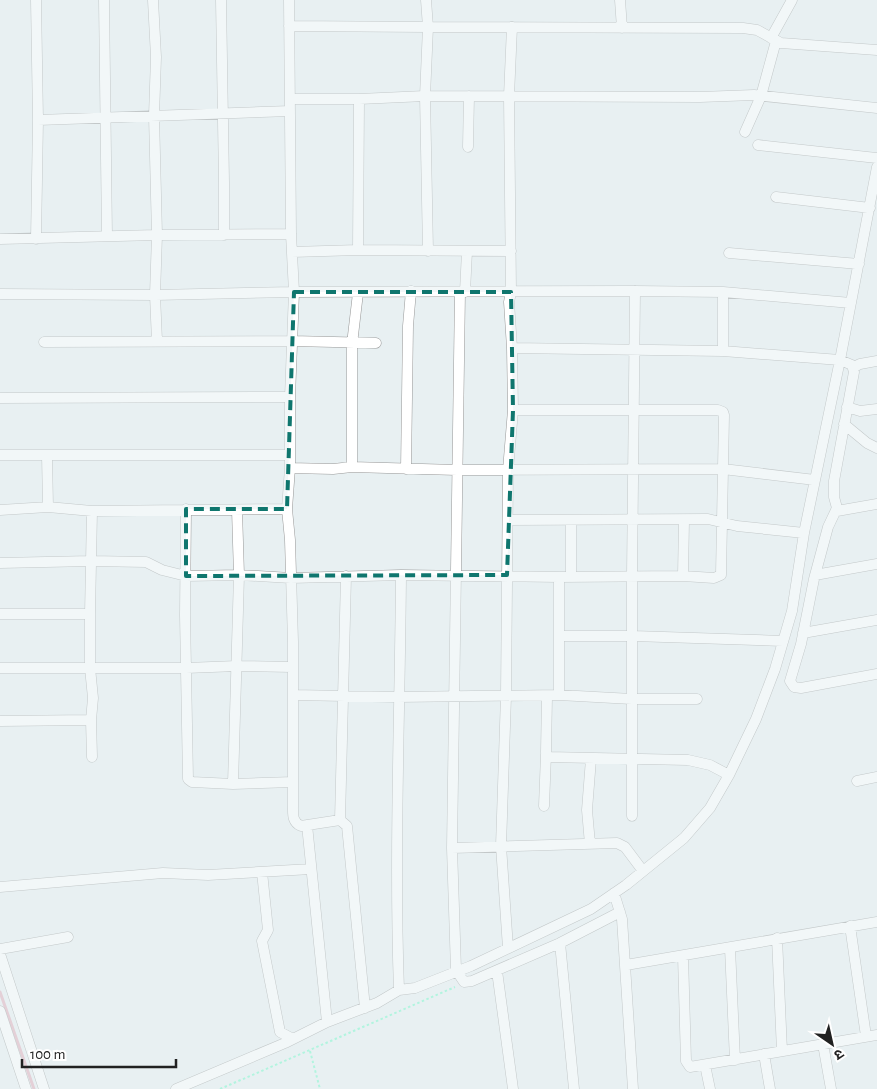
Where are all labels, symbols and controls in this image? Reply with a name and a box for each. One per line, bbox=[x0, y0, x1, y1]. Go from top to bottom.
north arrow bbox=[807, 1019, 857, 1069]
scale bar bbox=[22, 1036, 176, 1068]
text: उ bbox=[831, 1046, 846, 1062]
text: 100 m bbox=[30, 1047, 65, 1062]

